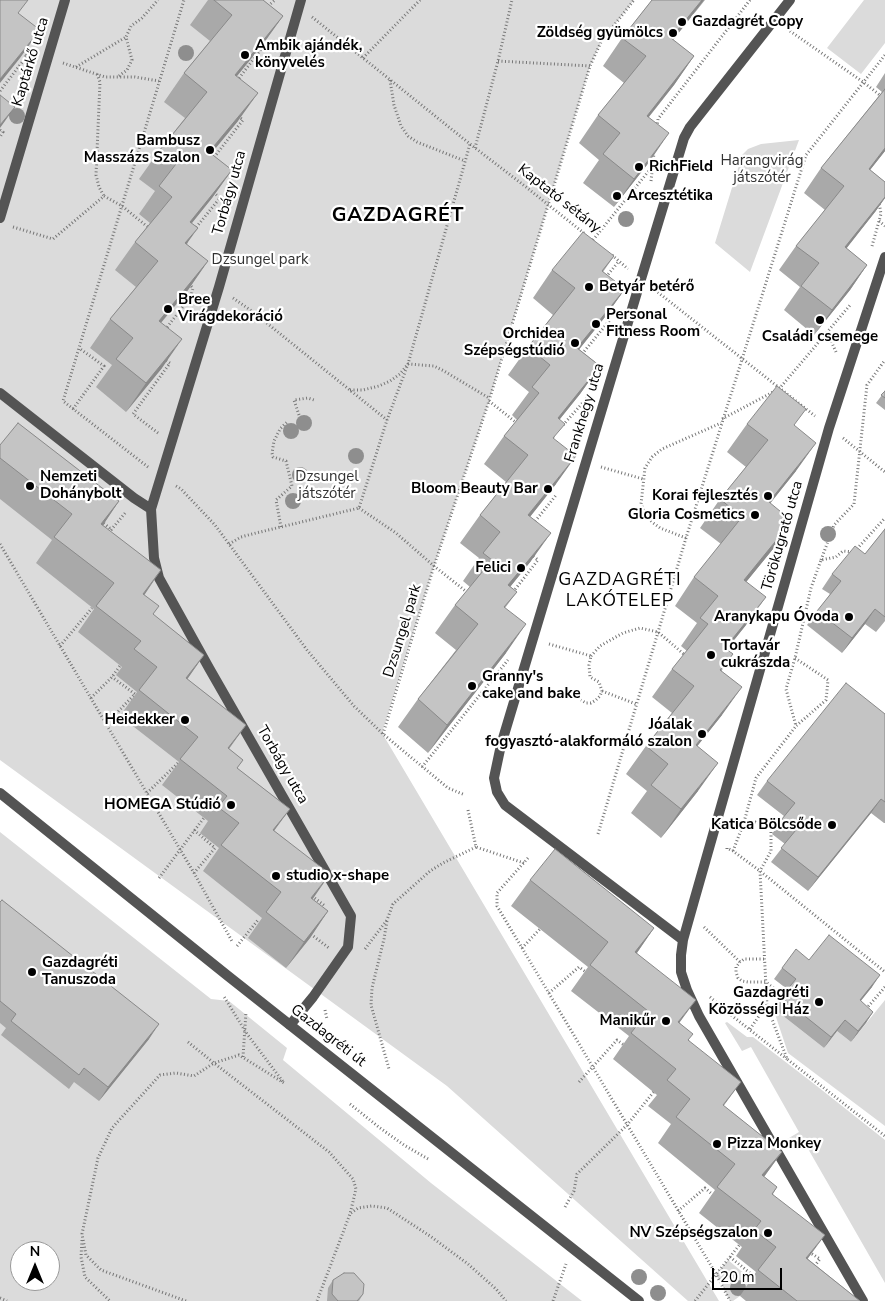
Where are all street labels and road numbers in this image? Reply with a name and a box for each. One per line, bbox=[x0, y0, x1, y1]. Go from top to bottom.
street label: Kaptárkő utca bbox=[9, 15, 53, 109]
street label: Torbágy utca bbox=[209, 149, 251, 237]
street label: Kaptató sétány bbox=[514, 161, 604, 237]
street label: Frankhegy utca bbox=[561, 361, 609, 465]
street label: Törökugrató utca bbox=[759, 479, 807, 593]
street label: Dzsungel park bbox=[380, 582, 426, 680]
street label: Torbágy utca bbox=[252, 723, 312, 807]
street label: Gazdagréti út bbox=[287, 1001, 369, 1071]

